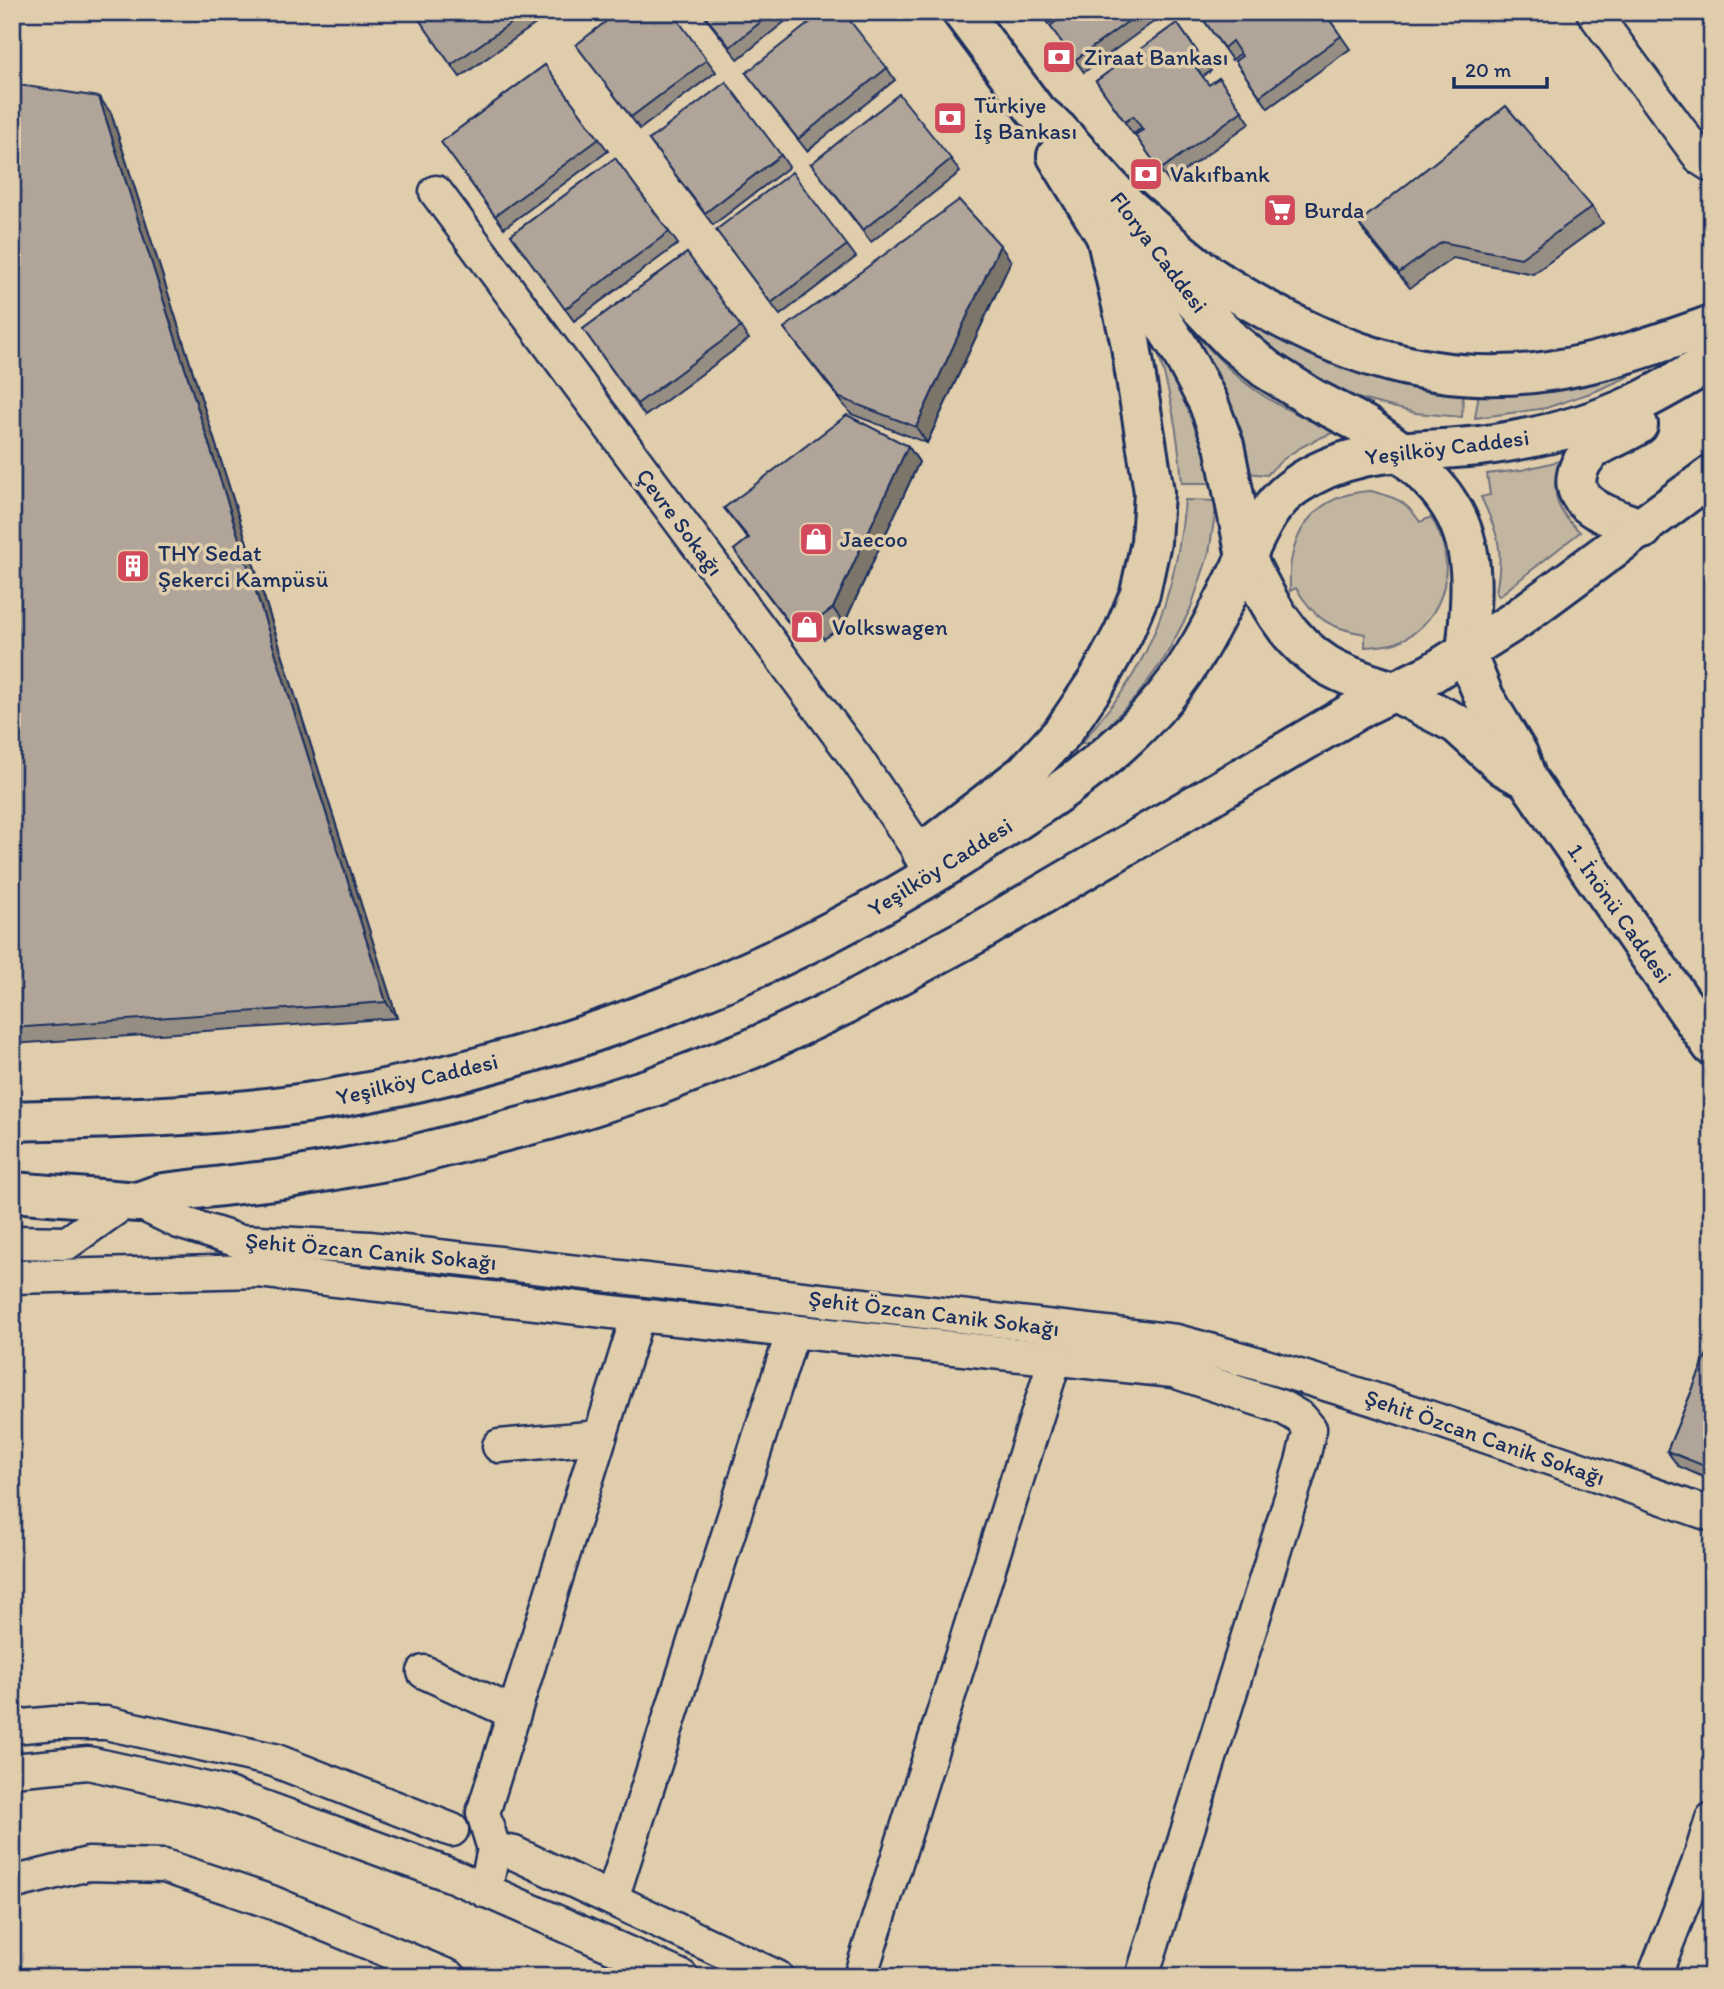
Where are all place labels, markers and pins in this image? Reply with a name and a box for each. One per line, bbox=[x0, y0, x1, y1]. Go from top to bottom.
bank icon: Ziraat Bankası bbox=[1040, 38, 1078, 76]
place label: Ziraat Bankası bbox=[1084, 43, 1228, 71]
place label: Türkiye İş Bankası bbox=[974, 91, 1077, 145]
bank icon: Türkiye İş Bankası bbox=[931, 99, 969, 137]
bank icon: Vakıfbank bbox=[1127, 155, 1165, 193]
place label: Vakıfbank bbox=[1170, 160, 1270, 188]
supermarket icon: Burda bbox=[1261, 191, 1299, 229]
place label: Burda bbox=[1304, 196, 1364, 224]
shop icon: Jaecoo bbox=[797, 520, 835, 558]
place label: Jaecoo bbox=[840, 525, 908, 553]
place label: THY Sedat Şekerci Kampüsü bbox=[158, 539, 329, 593]
building icon: THY Sedat Şekerci Kampüsü bbox=[114, 547, 152, 585]
shop icon: Volkswagen bbox=[788, 608, 826, 646]
place label: Volkswagen bbox=[832, 613, 948, 641]

